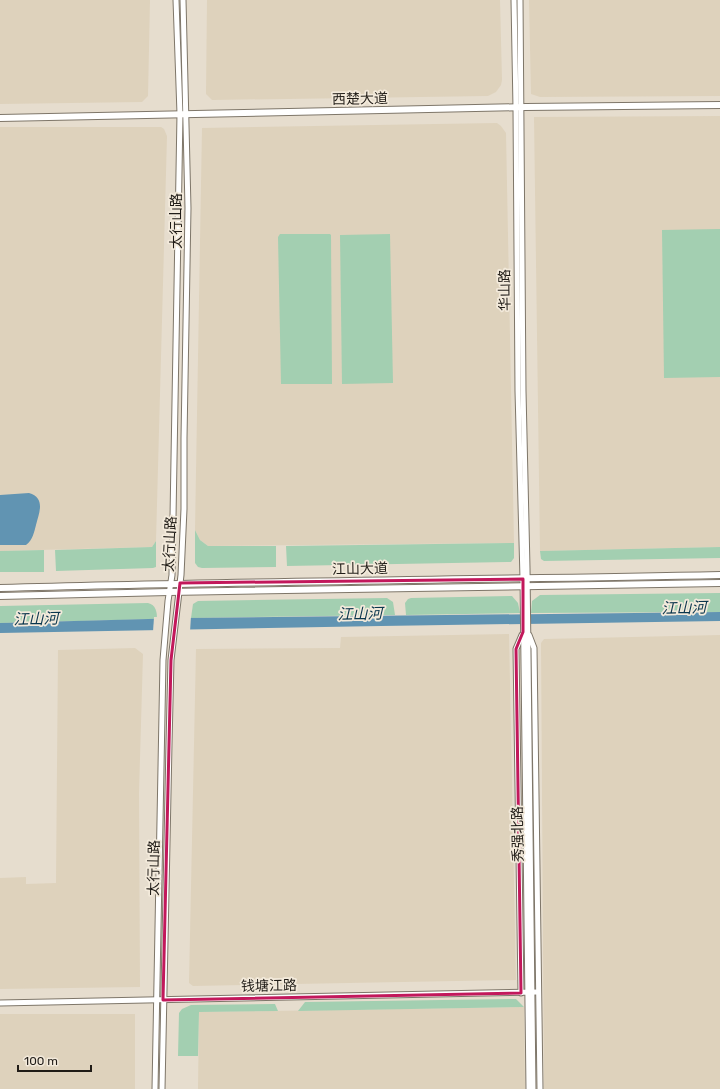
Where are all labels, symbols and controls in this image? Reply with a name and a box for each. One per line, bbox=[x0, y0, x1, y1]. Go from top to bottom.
street label: 西楚大道 bbox=[332, 90, 388, 108]
street label: 太行山路 bbox=[168, 193, 185, 249]
street label: 华山路 bbox=[496, 269, 514, 311]
street label: 太行山路 bbox=[160, 516, 180, 572]
street label: 江山大道 bbox=[332, 560, 388, 578]
water label: 江山河 bbox=[661, 599, 710, 617]
water label: 江山河 bbox=[337, 605, 386, 623]
water label: 江山河 bbox=[13, 610, 62, 628]
street label: 秀强北路 bbox=[509, 806, 527, 862]
street label: 太行山路 bbox=[145, 840, 163, 896]
street label: 钱塘江路 bbox=[241, 977, 297, 995]
scale bar bbox=[18, 1047, 91, 1073]
text: 100 m bbox=[24, 1054, 58, 1068]

